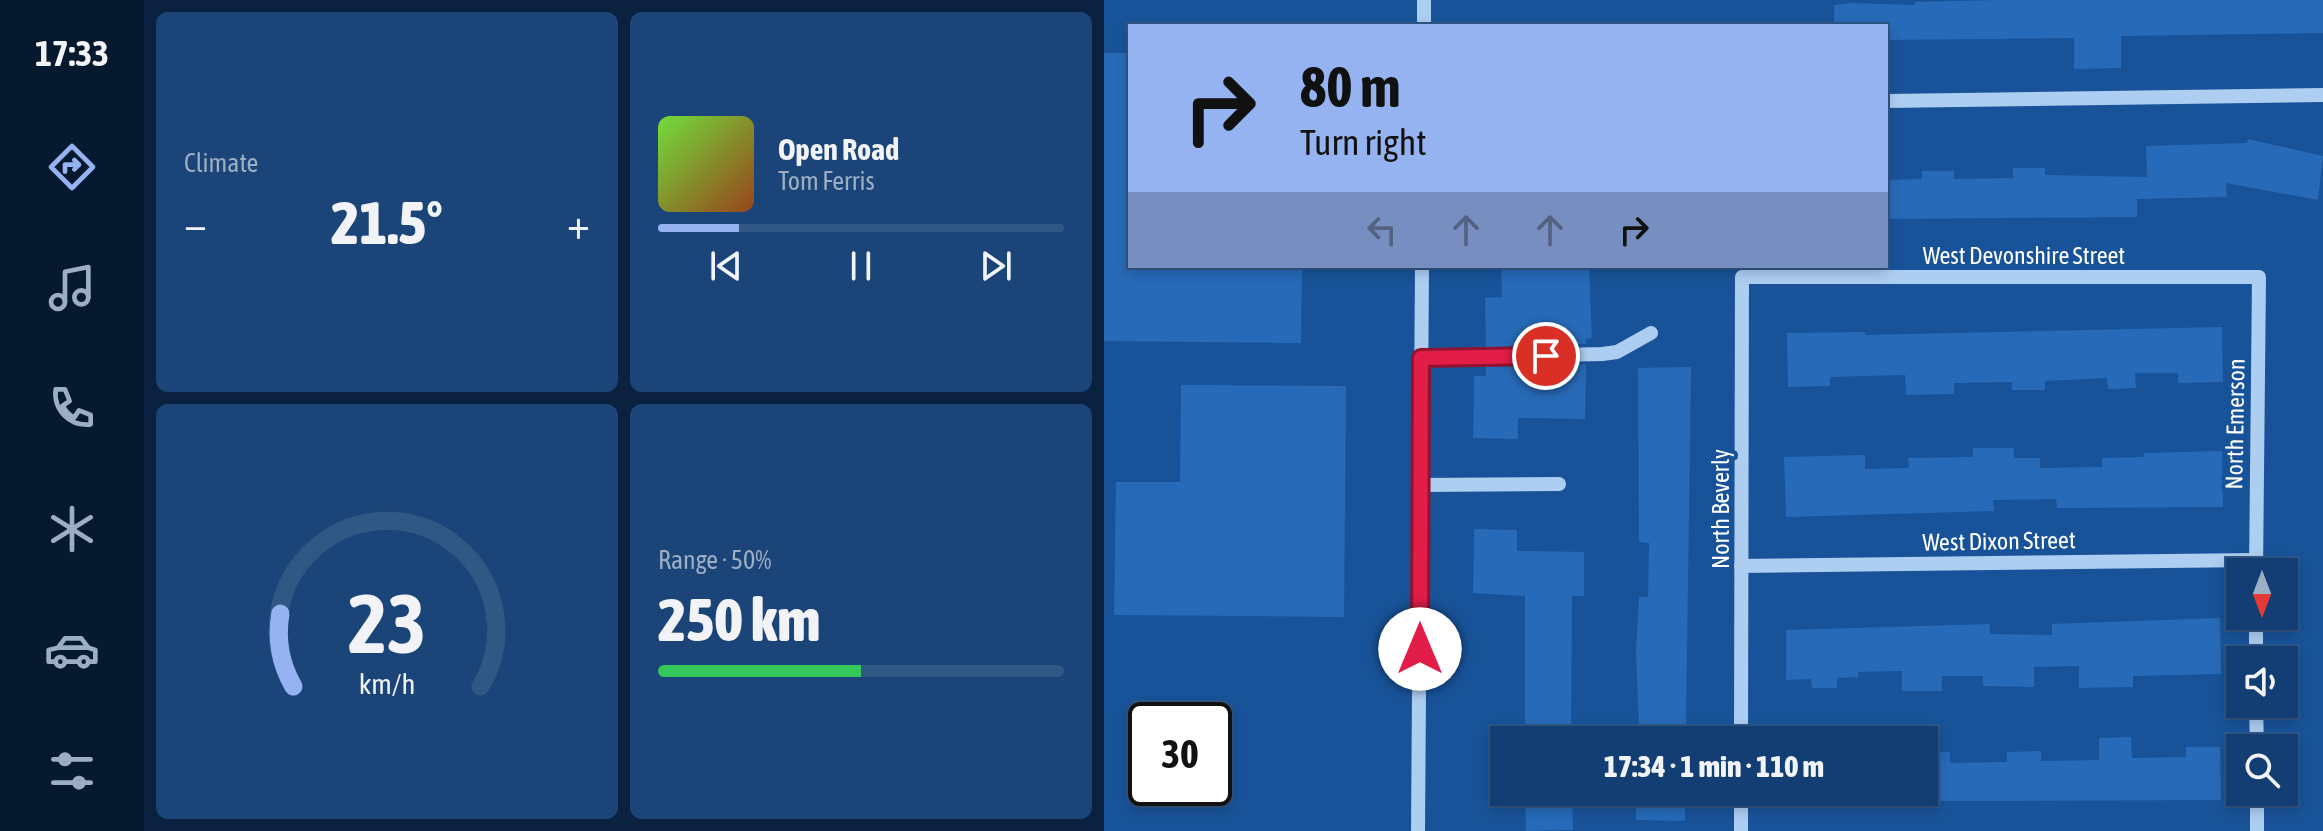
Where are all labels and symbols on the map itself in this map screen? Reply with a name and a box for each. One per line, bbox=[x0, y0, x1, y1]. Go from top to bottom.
street label: West Devonshire Street bbox=[1923, 242, 2125, 269]
pin bbox=[1512, 322, 1580, 390]
street label: North Emerson bbox=[2220, 358, 2250, 490]
street label: North Beverly bbox=[1707, 449, 1734, 569]
street label: West Dixon Street bbox=[1922, 526, 2076, 556]
north arrow bbox=[2226, 558, 2298, 630]
position arrow bbox=[1378, 607, 1462, 691]
speed limit sign: 30 bbox=[1128, 702, 1232, 806]

